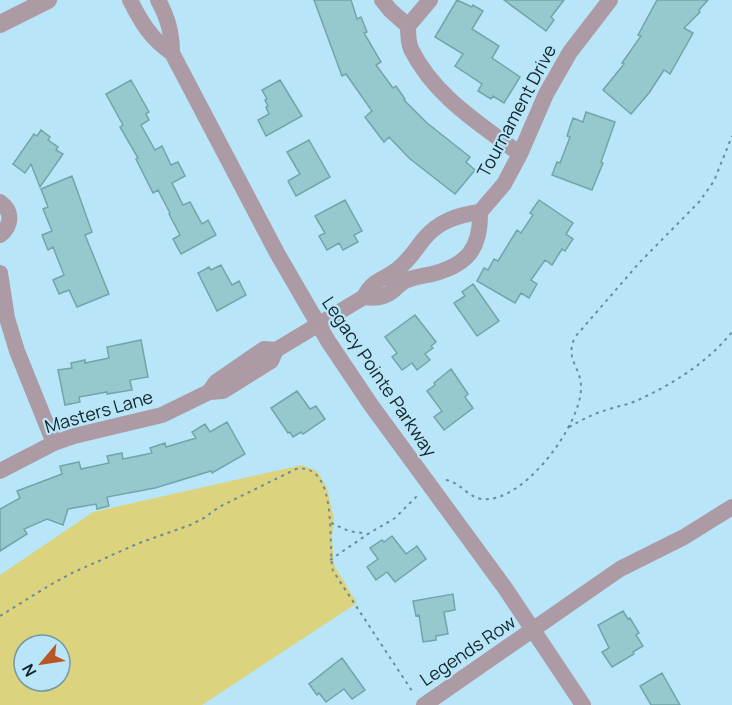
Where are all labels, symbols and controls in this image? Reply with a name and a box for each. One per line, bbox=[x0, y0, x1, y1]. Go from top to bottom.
street label: Tournament Drive bbox=[471, 40, 561, 181]
street label: Legacy Pointe Parkway bbox=[317, 292, 443, 462]
street label: Masters Lane bbox=[42, 384, 156, 438]
street label: Legends Row bbox=[415, 609, 520, 691]
north arrow bbox=[12, 633, 72, 693]
text: N bbox=[16, 660, 41, 681]

